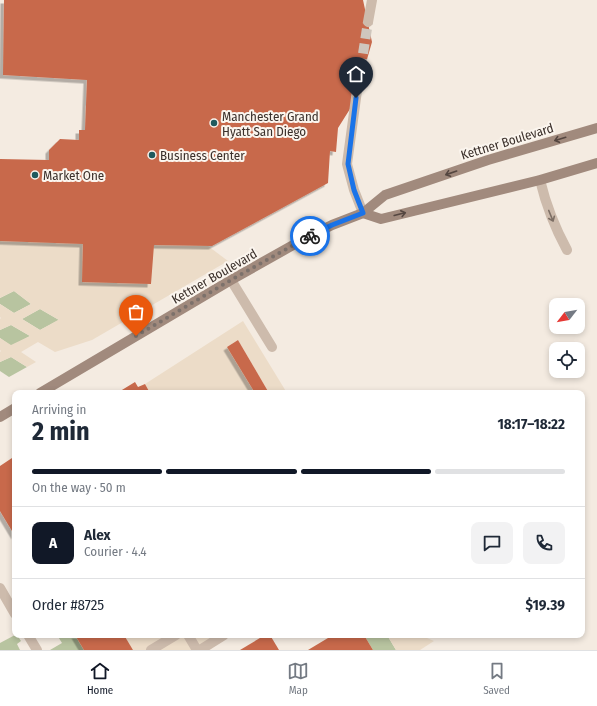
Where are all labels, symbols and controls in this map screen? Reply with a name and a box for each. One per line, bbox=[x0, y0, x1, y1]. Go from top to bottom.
pin bbox=[339, 57, 373, 98]
icon: home bbox=[345, 63, 367, 85]
place label: Manchester Grand Hyatt San Diego bbox=[222, 109, 319, 139]
marker: Manchester Grand Hyatt San Diego bbox=[209, 118, 219, 128]
street label: Kettner Boulevard bbox=[459, 120, 555, 163]
one-way arrow bbox=[553, 136, 566, 143]
place label: Business Center bbox=[160, 148, 245, 163]
marker: Business Center bbox=[147, 150, 157, 160]
place label: Market One bbox=[43, 168, 104, 183]
one-way arrow bbox=[445, 169, 457, 177]
marker: Market One bbox=[30, 170, 40, 180]
one-way arrow bbox=[393, 209, 406, 217]
one-way arrow bbox=[548, 209, 555, 221]
courier bbox=[290, 216, 330, 256]
icon: bike bbox=[299, 225, 321, 247]
street label: Kettner Boulevard bbox=[169, 246, 260, 307]
pin bbox=[119, 295, 153, 336]
north arrow bbox=[549, 298, 585, 334]
map controls bbox=[549, 298, 585, 378]
icon: bag bbox=[125, 301, 147, 323]
button: locate bbox=[549, 342, 585, 378]
text: Arriving in bbox=[32, 402, 86, 417]
text: 18:17–18:22 bbox=[497, 415, 565, 433]
text: 2 min bbox=[32, 416, 90, 447]
text: On the way · 50 m bbox=[32, 480, 126, 495]
button: chat bbox=[471, 522, 513, 564]
button: phone bbox=[523, 522, 565, 564]
text: Alex bbox=[84, 526, 111, 544]
text: A bbox=[49, 534, 57, 552]
text: Courier · 4.4 bbox=[84, 544, 147, 559]
text: Order #8725 bbox=[32, 596, 104, 614]
text: $19.39 bbox=[526, 596, 565, 614]
tab: Home bbox=[87, 660, 113, 697]
tab: Map bbox=[287, 660, 309, 697]
tab: Saved bbox=[483, 660, 510, 697]

